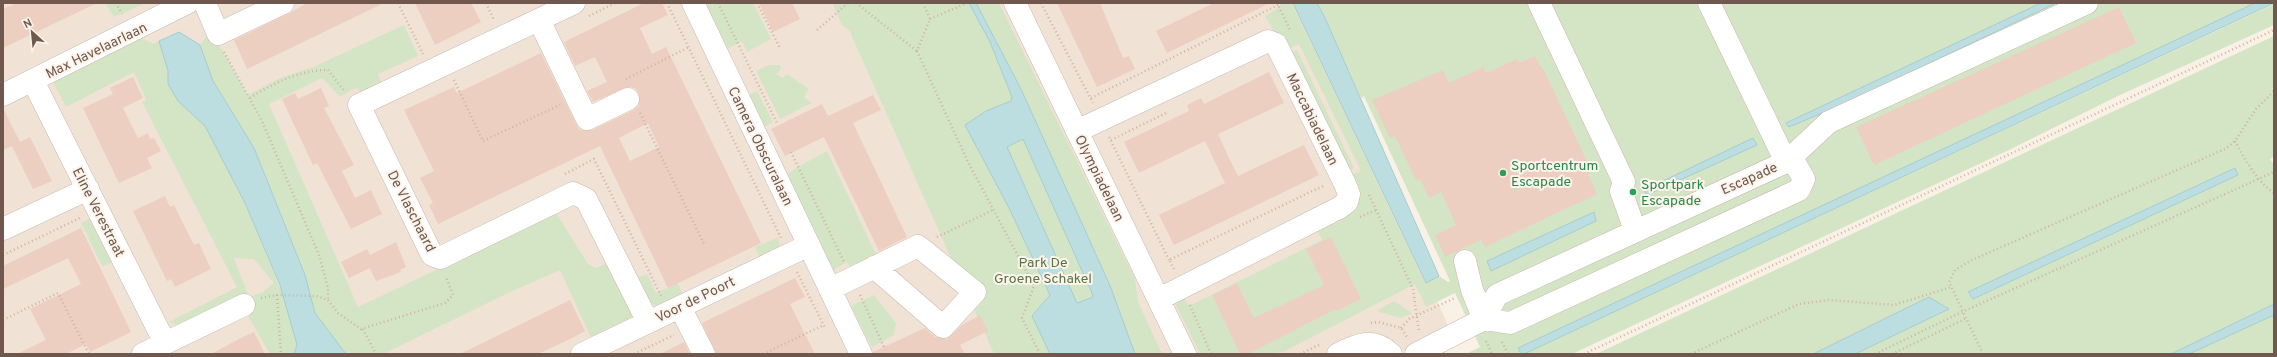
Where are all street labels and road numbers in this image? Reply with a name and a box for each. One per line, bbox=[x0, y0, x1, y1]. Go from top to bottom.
street label: Max Havelaarlaan bbox=[43, 19, 150, 83]
street label: Maccabiadelaan bbox=[1282, 71, 1341, 169]
street label: Camera Obscuralaan bbox=[723, 84, 796, 209]
street label: Olympiadelaan bbox=[1070, 132, 1127, 225]
street label: Escapade bbox=[1719, 159, 1780, 199]
street label: Eline Verestraat bbox=[68, 165, 128, 260]
street label: De Vlaschaard bbox=[383, 168, 438, 255]
street label: Voor de Poort bbox=[653, 274, 738, 327]

